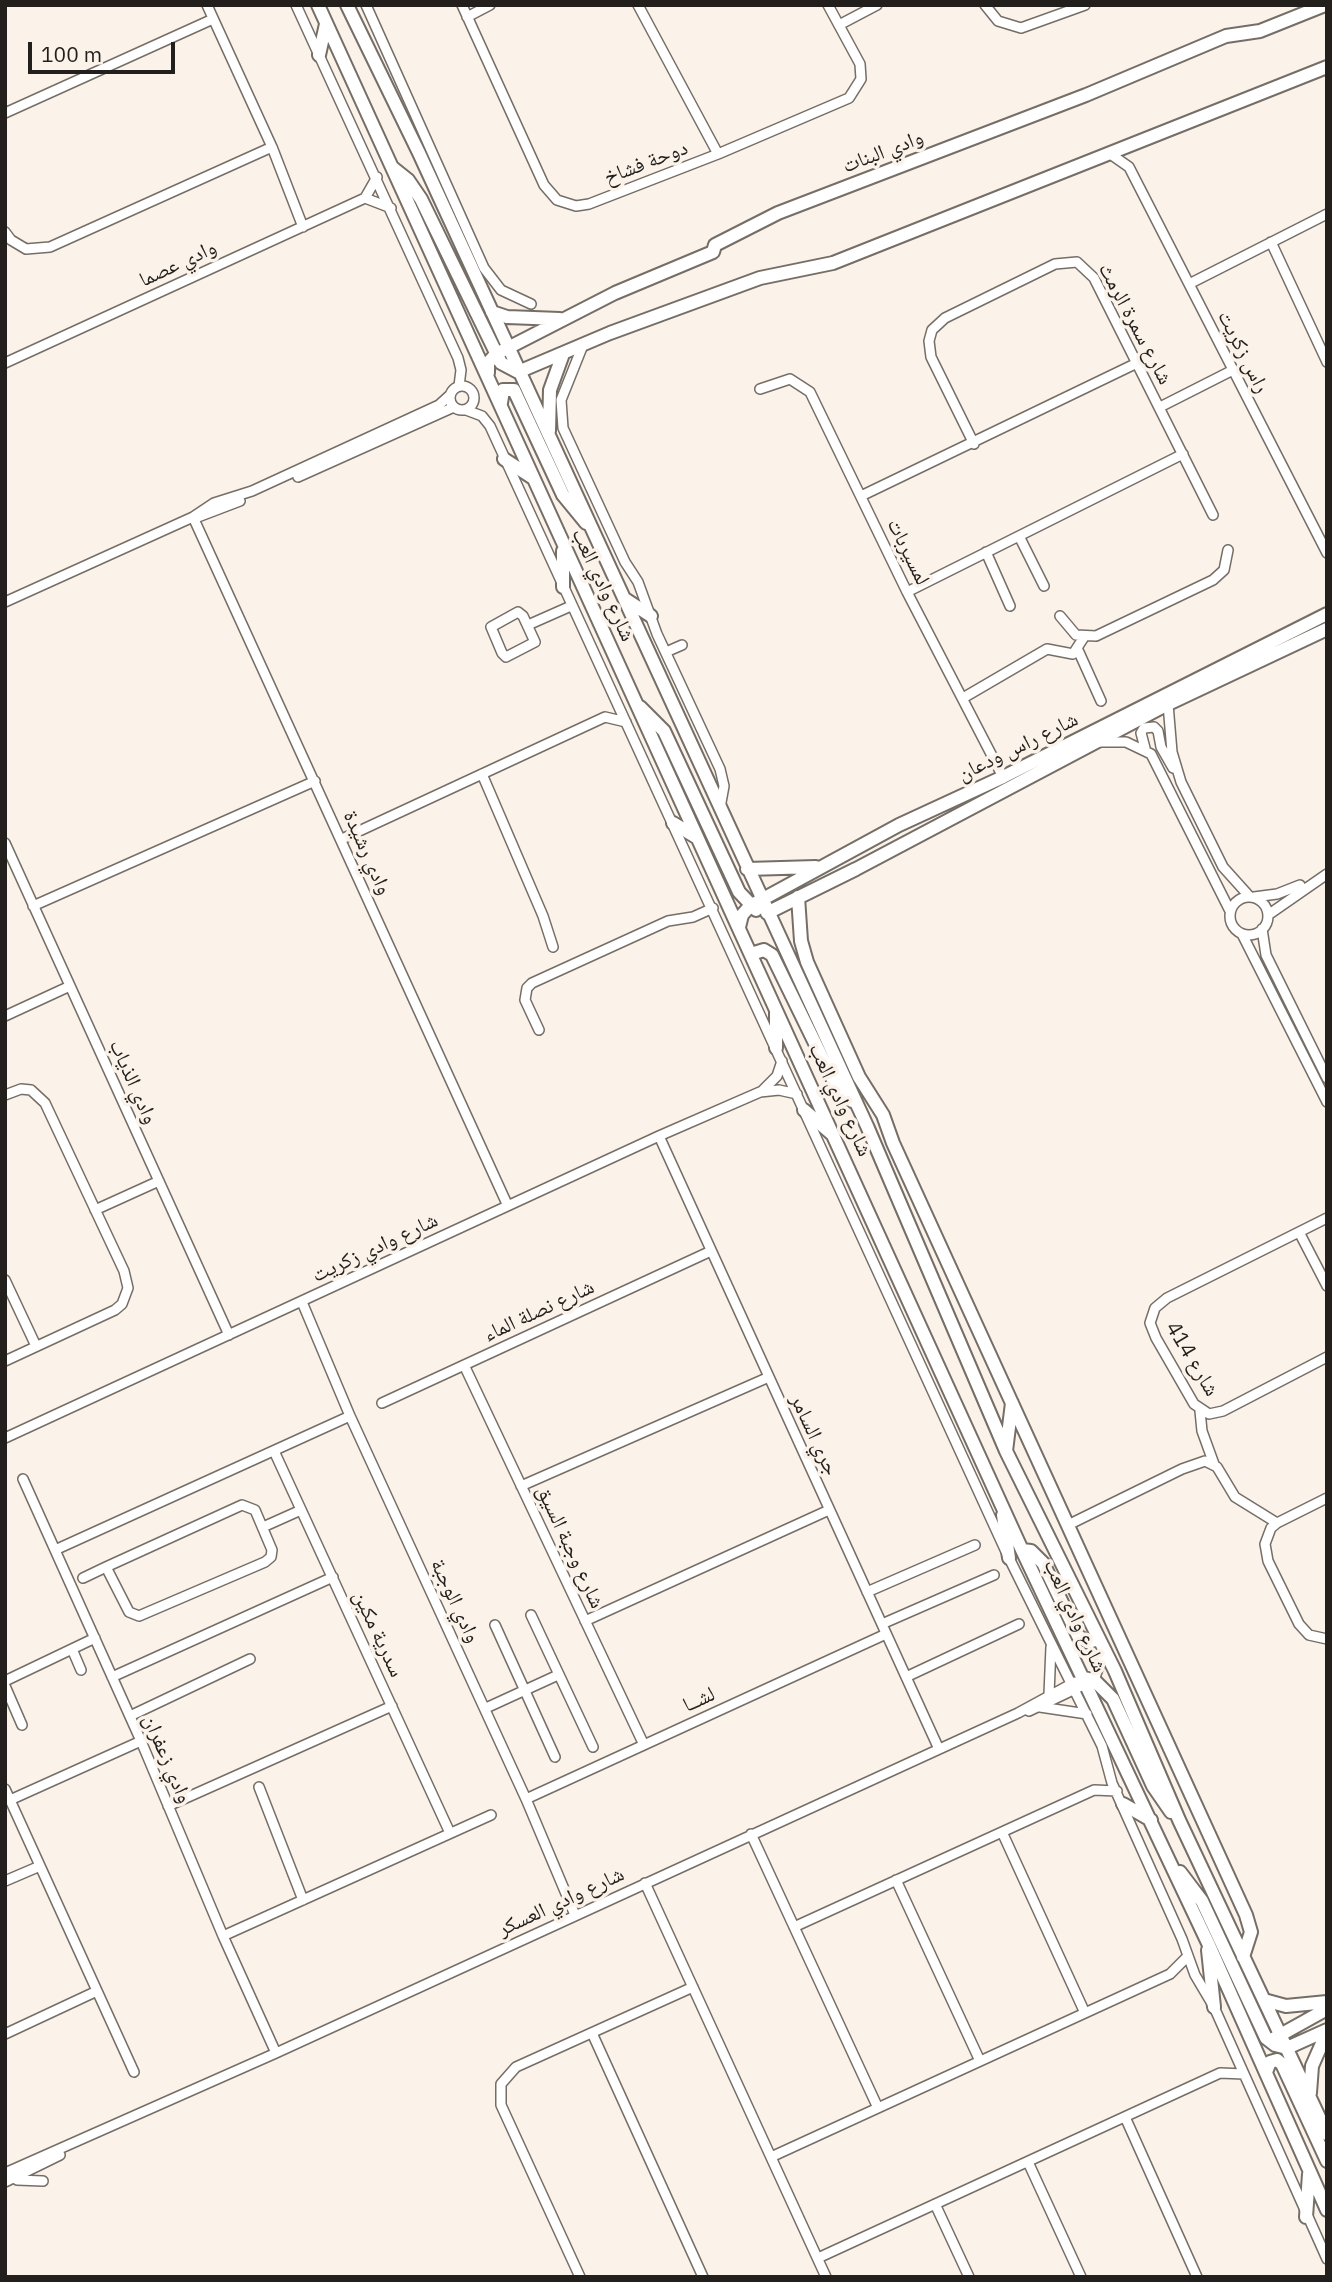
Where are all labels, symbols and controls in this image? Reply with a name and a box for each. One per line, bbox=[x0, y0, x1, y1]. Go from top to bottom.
scale bar bbox=[32, 28, 178, 72]
text: 100 m bbox=[41, 40, 102, 68]
street label: وادي البنات bbox=[839, 125, 927, 179]
street label: دوحة فشاخ bbox=[601, 136, 691, 190]
street label: وادي عصما bbox=[135, 235, 221, 293]
street label: شارع سمرة الرمث bbox=[1092, 259, 1178, 389]
street label: راس زكريت bbox=[1212, 307, 1274, 397]
street label: لمسيربات bbox=[881, 515, 935, 589]
street label: شارع وادي العب bbox=[566, 525, 640, 645]
street label: شارع راس ودعان bbox=[954, 707, 1082, 787]
street label: وادي رشيدة bbox=[337, 807, 397, 899]
street label: وادي الذياب bbox=[103, 1036, 163, 1128]
street label: شارع وادي العب bbox=[803, 1040, 877, 1160]
street label: شارع وادي زكريت bbox=[308, 1208, 442, 1288]
street label: شارع نصلة الماء bbox=[480, 1274, 598, 1348]
street label: شارع 414 bbox=[1160, 1317, 1224, 1401]
street label: جري السامر bbox=[784, 1390, 844, 1480]
street label: شارع وجبة السيق bbox=[530, 1481, 610, 1613]
street label: وادي الوجبة bbox=[425, 1555, 485, 1647]
street label: شارع وادي العب bbox=[1038, 1556, 1112, 1676]
street label: سدرية مكين bbox=[347, 1587, 409, 1681]
street label: لشــا bbox=[679, 1682, 719, 1718]
street label: وادي زعفران bbox=[137, 1711, 197, 1807]
street label: شارع وادي العسكر bbox=[494, 1862, 628, 1942]

